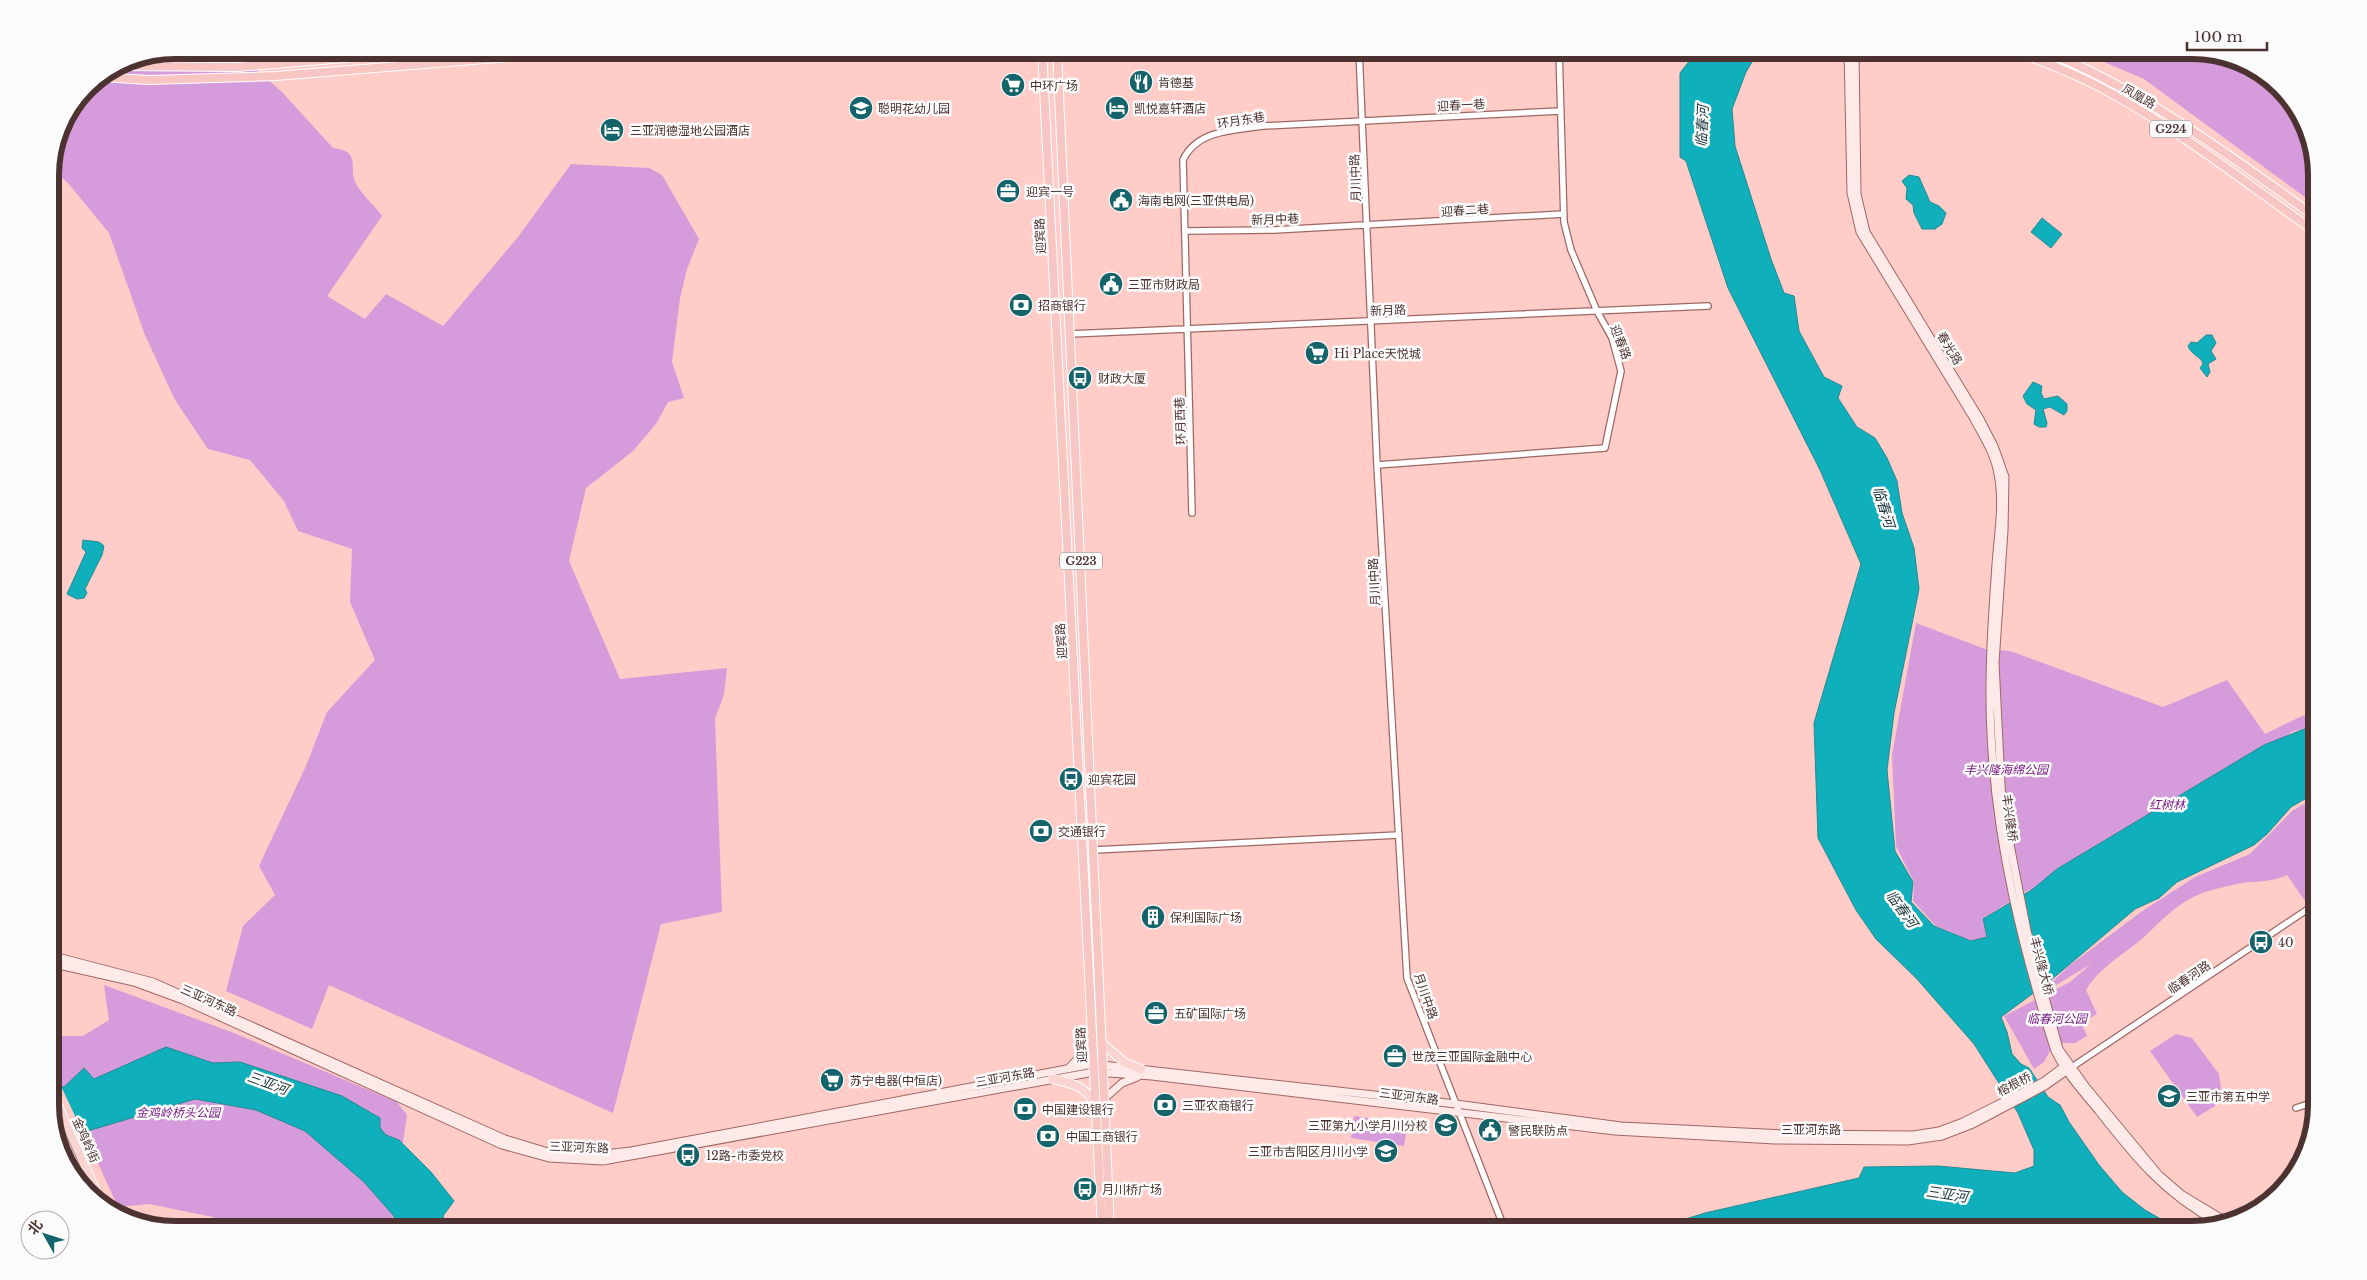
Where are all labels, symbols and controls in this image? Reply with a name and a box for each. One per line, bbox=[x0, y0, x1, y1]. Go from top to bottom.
scale bar bbox=[2187, 20, 2267, 52]
text: 100 m bbox=[2194, 27, 2243, 46]
restaurant icon: 肯德基 bbox=[1128, 69, 1154, 95]
supermarket icon: 中环广场 bbox=[1000, 72, 1026, 98]
place label: 肯德基 bbox=[1158, 75, 1194, 90]
place label: 中环广场 bbox=[1030, 78, 1078, 93]
street label: 凤凰路 bbox=[2120, 81, 2158, 111]
school or university icon: 聪明花幼儿园 bbox=[848, 95, 874, 121]
hotel icon: 凯悦嘉轩酒店 bbox=[1104, 95, 1130, 121]
street label: 迎春一巷 bbox=[1437, 96, 1485, 114]
place label: 聪明花幼儿园 bbox=[878, 101, 950, 116]
place label: 凯悦嘉轩酒店 bbox=[1134, 101, 1206, 116]
water label: 临春河 bbox=[1692, 102, 1712, 147]
street label: 环月东巷 bbox=[1216, 109, 1266, 131]
hotel icon: 三亚润德湿地公园酒店 bbox=[599, 117, 625, 143]
road number: G224 bbox=[2150, 120, 2192, 138]
place label: 三亚润德湿地公园酒店 bbox=[630, 123, 750, 138]
street label: 月川中路 bbox=[1347, 154, 1363, 202]
office icon: 迎宾一号 bbox=[995, 178, 1021, 204]
place label: 迎宾一号 bbox=[1026, 184, 1074, 199]
public building icon: 海南电网(三亚供电局) bbox=[1108, 187, 1134, 213]
place label: 海南电网(三亚供电局) bbox=[1138, 193, 1254, 208]
street label: 迎春二巷 bbox=[1441, 201, 1489, 219]
street label: 新月中巷 bbox=[1251, 211, 1299, 227]
street label: 迎宾路 bbox=[1032, 218, 1048, 254]
public building icon: 三亚市财政局 bbox=[1098, 271, 1124, 297]
place label: 三亚市财政局 bbox=[1128, 277, 1200, 292]
bank icon: 招商银行 bbox=[1008, 292, 1034, 318]
place label: 招商银行 bbox=[1038, 298, 1086, 313]
street label: 新月路 bbox=[1370, 302, 1406, 318]
street label: 迎春路 bbox=[1608, 323, 1634, 361]
street label: 春光路 bbox=[1934, 329, 1966, 367]
supermarket icon: Hi Place天悦城 bbox=[1304, 340, 1330, 366]
place label: Hi Place天悦城 bbox=[1334, 346, 1421, 361]
bus stop icon: 财政大厦 bbox=[1067, 365, 1093, 391]
place label: 财政大厦 bbox=[1098, 371, 1146, 386]
street label: 环月西巷 bbox=[1172, 397, 1188, 445]
water label: 临春河 bbox=[1869, 484, 1900, 533]
road number: G223 bbox=[1060, 552, 1102, 570]
street label: 月川中路 bbox=[1365, 558, 1383, 606]
street label: 迎宾路 bbox=[1052, 623, 1070, 659]
park label: 丰兴隆海绵公园 bbox=[1964, 762, 2050, 777]
bus stop icon: 迎宾花园 bbox=[1058, 766, 1084, 792]
place label: 迎宾花园 bbox=[1088, 772, 1136, 787]
street label: 丰兴隆桥 bbox=[1999, 793, 2021, 843]
park label: 红树林 bbox=[2149, 797, 2187, 812]
bank icon: 交通银行 bbox=[1028, 818, 1054, 844]
place label: 交通银行 bbox=[1058, 824, 1106, 839]
water label: 临春河 bbox=[1882, 887, 1923, 934]
building icon: 保利国际广场 bbox=[1140, 904, 1166, 930]
place label: 保利国际广场 bbox=[1170, 910, 1242, 925]
bus stop icon: 40 bbox=[2248, 929, 2274, 955]
street label: 丰兴隆大桥 bbox=[2027, 935, 2057, 997]
place label: 40 bbox=[2278, 935, 2294, 950]
street label: 临春河路 bbox=[2165, 957, 2213, 997]
street label: 月川中路 bbox=[1411, 971, 1441, 1021]
street label: 三亚河东路 bbox=[179, 981, 239, 1019]
office icon: 五矿国际广场 bbox=[1143, 1000, 1169, 1026]
place label: 五矿国际广场 bbox=[1174, 1006, 1246, 1021]
park label: 临春河公园 bbox=[2027, 1011, 2089, 1026]
street label: 迎宾路 bbox=[1073, 1027, 1089, 1063]
office icon: 世茂三亚国际金融中心 bbox=[1382, 1043, 1408, 1069]
place label: 世茂三亚国际金融中心 bbox=[1412, 1049, 1532, 1064]
street label: 三亚河东路 bbox=[974, 1064, 1036, 1090]
water label: 三亚河 bbox=[245, 1067, 294, 1100]
supermarket icon: 苏宁电器(中恒店) bbox=[819, 1067, 845, 1093]
street label: 榕根桥 bbox=[1995, 1069, 2033, 1099]
place label: 苏宁电器(中恒店) bbox=[850, 1073, 942, 1088]
school or university icon: 三亚市第五中学 bbox=[2156, 1083, 2182, 1109]
street label: 三亚河东路 bbox=[1378, 1085, 1440, 1107]
place label: 三亚市第五中学 bbox=[2186, 1089, 2270, 1104]
bank icon: 三亚农商银行 bbox=[1152, 1092, 1178, 1118]
bank icon: 中国建设银行 bbox=[1012, 1096, 1038, 1122]
place label: 三亚农商银行 bbox=[1182, 1098, 1254, 1113]
place label: 中国建设银行 bbox=[1042, 1102, 1114, 1117]
park label: 金鸡岭桥头公园 bbox=[136, 1105, 222, 1120]
school or university icon: 三亚第九小学月川分校 bbox=[1433, 1112, 1459, 1138]
street label: 金鸡岭街 bbox=[69, 1115, 103, 1165]
public building icon: 警民联防点 bbox=[1477, 1117, 1503, 1143]
place label: 三亚第九小学月川分校 bbox=[1308, 1118, 1428, 1133]
street label: 三亚河东路 bbox=[1781, 1122, 1841, 1137]
bank icon: 中国工商银行 bbox=[1035, 1123, 1061, 1149]
place label: 警民联防点 bbox=[1508, 1123, 1568, 1138]
place label: 中国工商银行 bbox=[1066, 1129, 1138, 1144]
street label: 三亚河东路 bbox=[549, 1138, 609, 1156]
school or university icon: 三亚市吉阳区月川小学 bbox=[1373, 1138, 1399, 1164]
bus stop icon: 12路-市委党校 bbox=[675, 1142, 701, 1168]
place label: 三亚市吉阳区月川小学 bbox=[1248, 1144, 1368, 1159]
place label: 12路-市委党校 bbox=[706, 1148, 784, 1163]
bus stop icon: 月川桥广场 bbox=[1072, 1176, 1098, 1202]
place label: 月川桥广场 bbox=[1102, 1182, 1162, 1197]
water label: 三亚河 bbox=[1925, 1182, 1972, 1206]
north arrow bbox=[20, 1210, 70, 1260]
text: 北 bbox=[23, 1216, 46, 1238]

